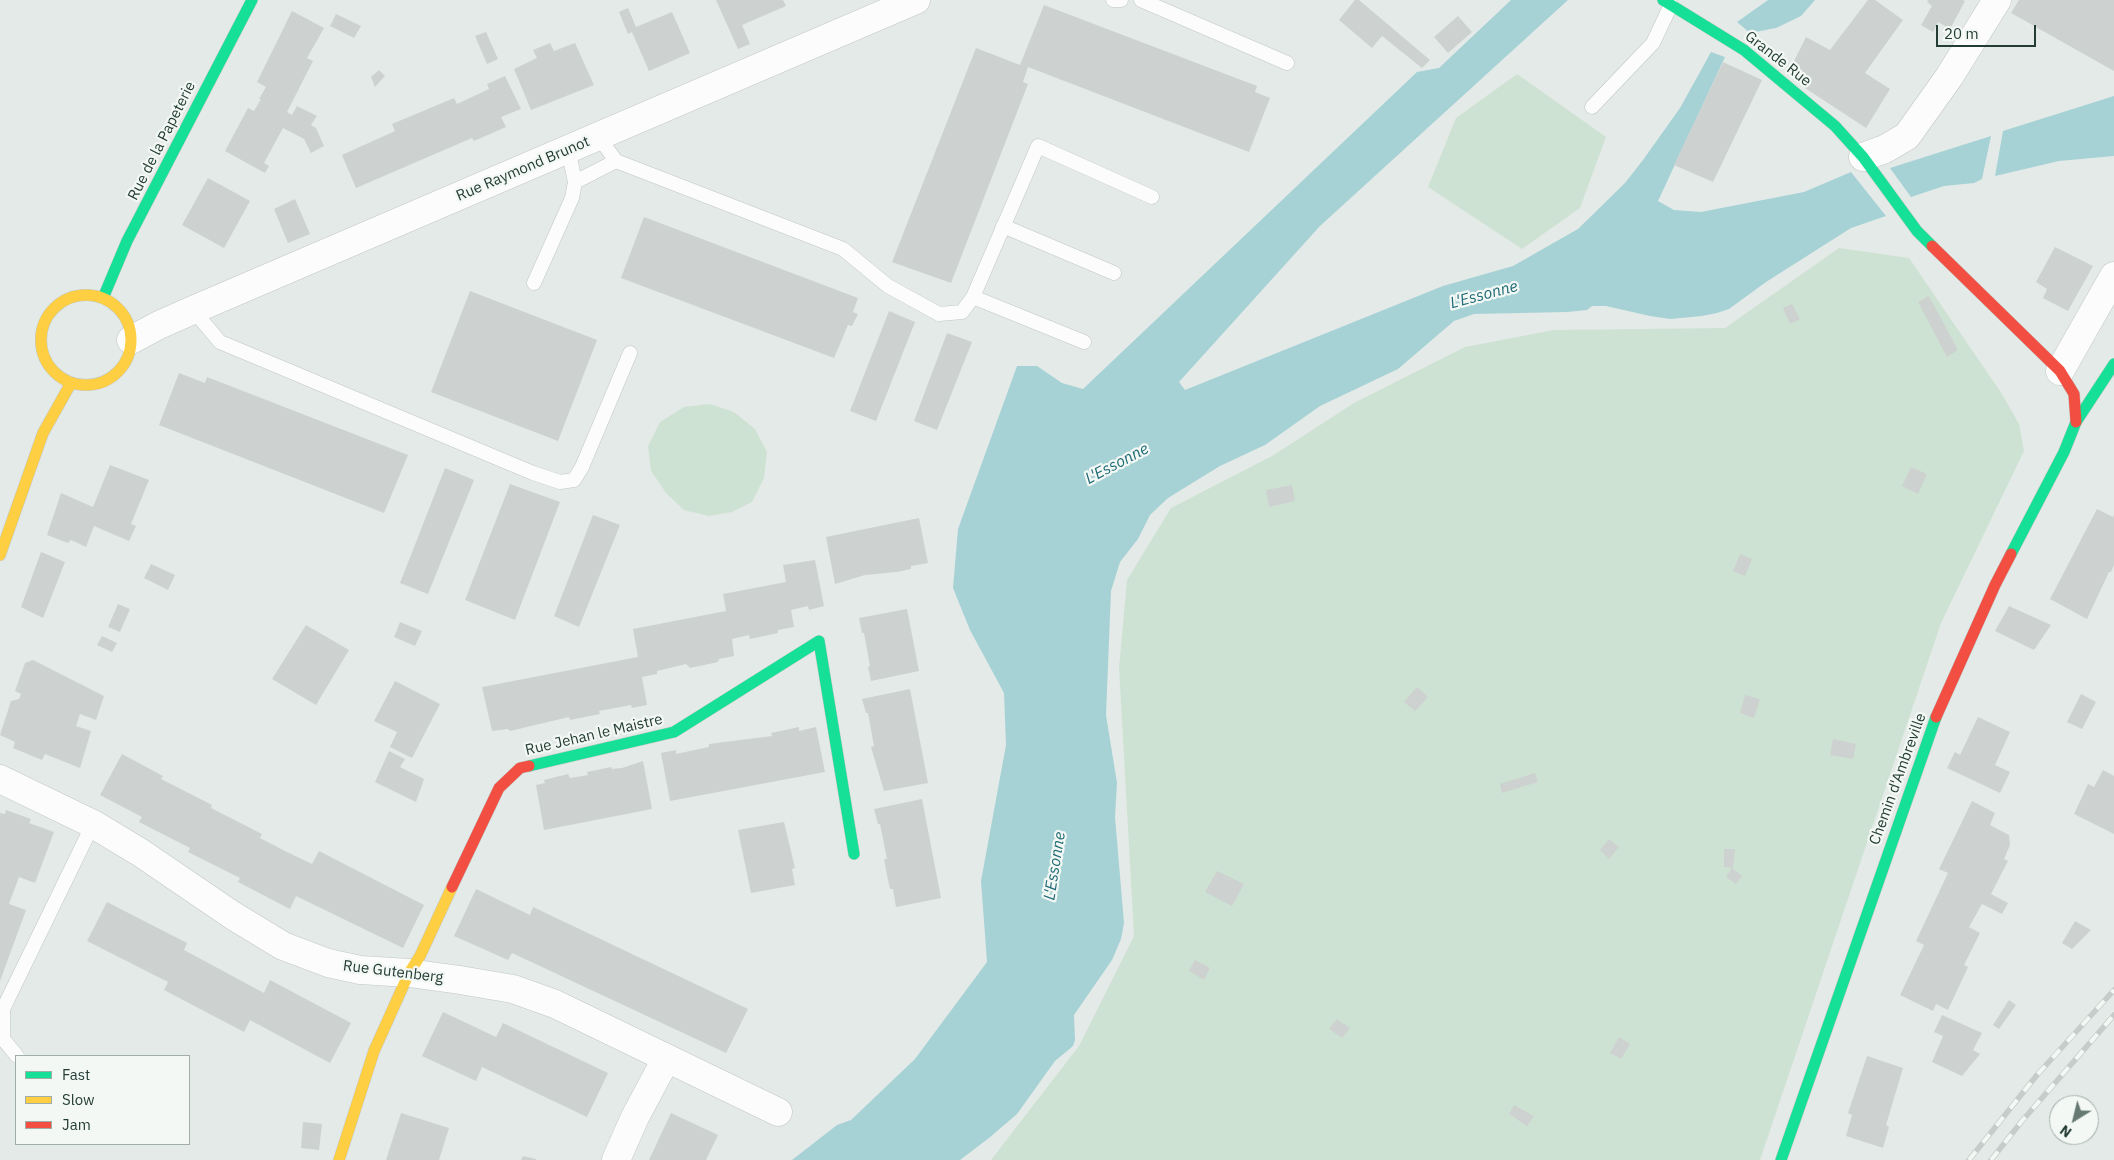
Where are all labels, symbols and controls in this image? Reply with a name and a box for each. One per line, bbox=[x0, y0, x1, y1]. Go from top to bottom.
scale bar bbox=[1939, 15, 2039, 47]
text: 20 m bbox=[1944, 24, 1979, 43]
street label: Grande Rue bbox=[1741, 28, 1815, 90]
street label: Rue de la Papeterie bbox=[124, 79, 200, 203]
street label: Rue Raymond Brunot bbox=[454, 133, 592, 205]
water label: L'Essonne bbox=[1448, 277, 1520, 313]
water label: L'Essonne bbox=[1082, 439, 1152, 489]
street label: Rue Jehan le Maistre bbox=[524, 710, 664, 760]
street label: Chemin d'Ambreville bbox=[1866, 711, 1930, 847]
water label: L'Essonne bbox=[1040, 830, 1070, 902]
street label: Rue Gutenberg bbox=[342, 957, 444, 987]
legend bbox=[15, 1055, 190, 1145]
text: Fast bbox=[62, 1065, 90, 1084]
text: Slow bbox=[62, 1090, 95, 1109]
north arrow bbox=[2049, 1095, 2099, 1145]
text: Jam bbox=[62, 1115, 91, 1134]
text: N bbox=[2056, 1121, 2075, 1142]

